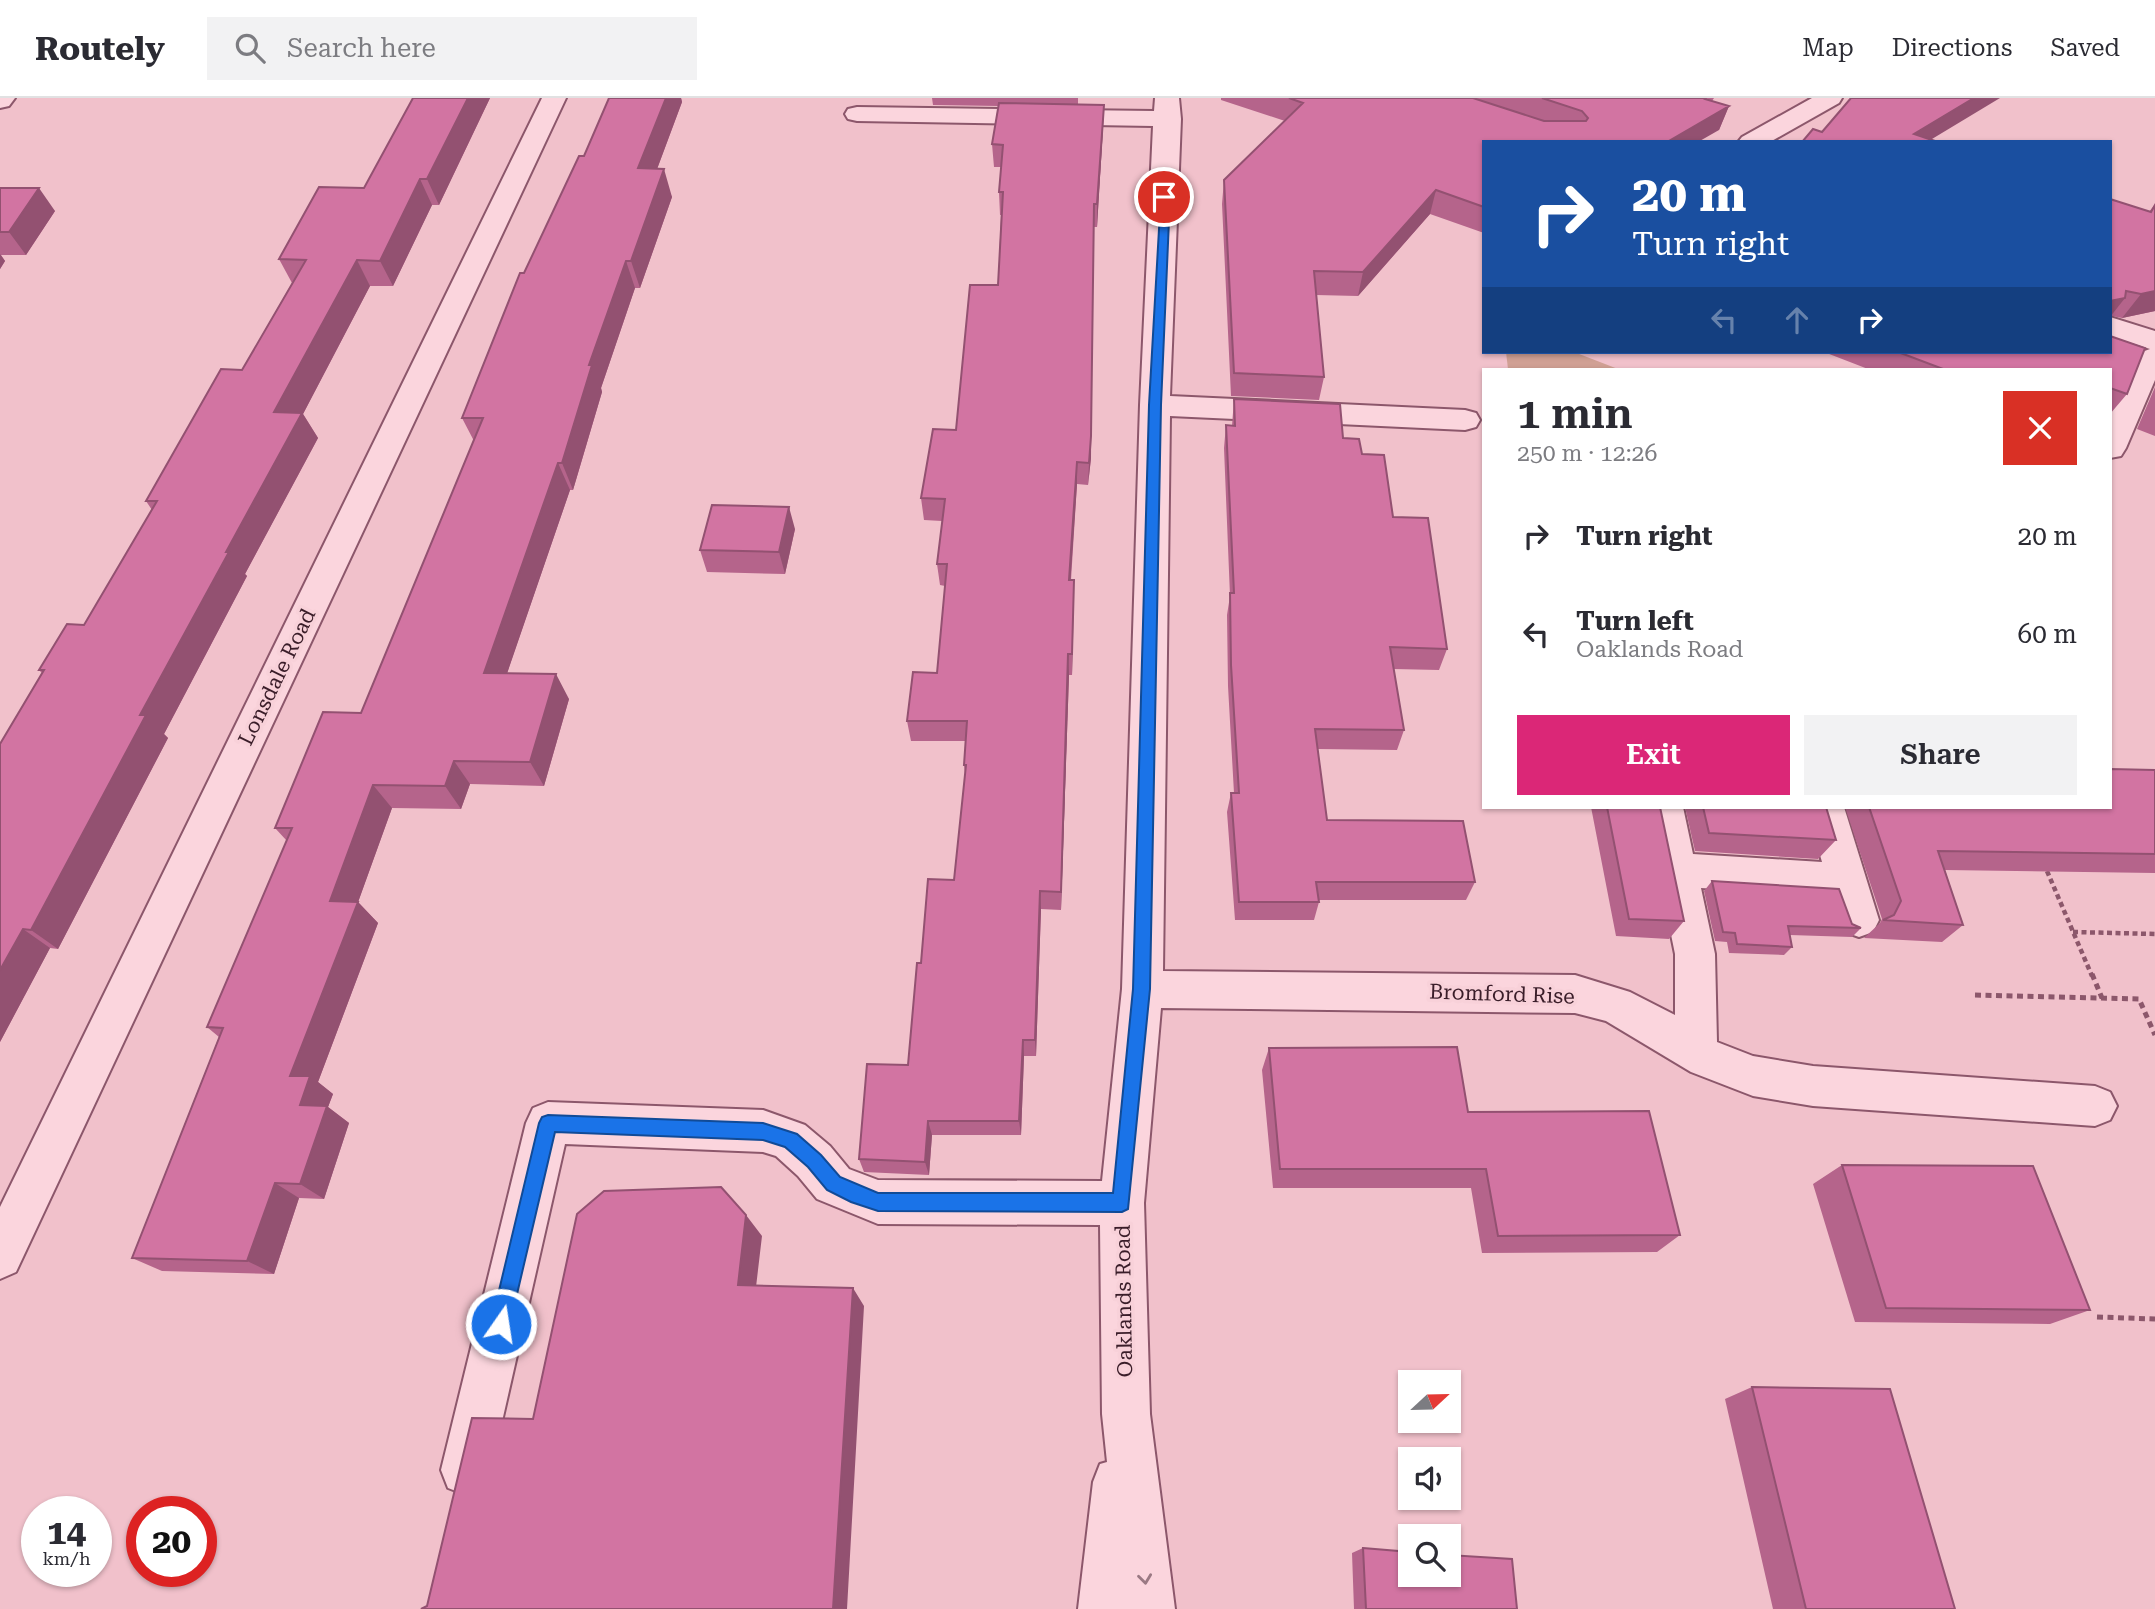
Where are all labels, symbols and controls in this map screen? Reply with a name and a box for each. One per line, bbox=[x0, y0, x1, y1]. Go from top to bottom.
search box bbox=[207, 17, 697, 80]
text: Routely bbox=[35, 29, 165, 68]
icon: search bbox=[231, 29, 269, 67]
text: Search here bbox=[287, 33, 436, 63]
text: Map bbox=[1802, 34, 1854, 62]
text: Directions bbox=[1892, 34, 2012, 62]
text: Saved bbox=[2050, 34, 2120, 62]
text: 20 m bbox=[1632, 166, 1747, 223]
pin bbox=[1134, 167, 1194, 227]
icon: right bbox=[1517, 168, 1608, 259]
icon: arrive bbox=[1145, 178, 1183, 216]
text: Turn right bbox=[1632, 225, 1789, 263]
icon: left bbox=[1705, 301, 1743, 339]
icon: ahead bbox=[1778, 301, 1816, 339]
icon: right bbox=[1851, 301, 1889, 339]
text: 1 min bbox=[1517, 389, 1633, 438]
button: close bbox=[2003, 391, 2077, 465]
text: 250 m · 12:26 bbox=[1517, 440, 1657, 467]
icon: right bbox=[1517, 517, 1555, 555]
text: Turn right bbox=[1576, 521, 1712, 551]
text: 20 m bbox=[2018, 521, 2077, 551]
street label: Lonsdale Road bbox=[234, 604, 321, 749]
text: Turn left bbox=[1576, 606, 1694, 636]
icon: left bbox=[1517, 615, 1555, 653]
text: 60 m bbox=[2018, 619, 2077, 649]
text: Oaklands Road bbox=[1576, 636, 1743, 663]
button: Exit bbox=[1517, 715, 1790, 795]
button: Share bbox=[1804, 715, 2077, 795]
street label: Bromford Rise bbox=[1429, 979, 1575, 1009]
street label: Oaklands Road bbox=[1111, 1224, 1137, 1378]
position arrow bbox=[464, 1287, 538, 1361]
north arrow bbox=[1398, 1370, 1461, 1433]
map controls bbox=[1398, 1370, 1461, 1587]
button: sound bbox=[1398, 1447, 1461, 1510]
speed limit sign: 20 bbox=[126, 1496, 217, 1587]
text: 14 bbox=[47, 1512, 86, 1553]
button: search bbox=[1398, 1524, 1461, 1587]
text: km/h bbox=[42, 1548, 91, 1569]
one-way arrow bbox=[1138, 1573, 1153, 1584]

